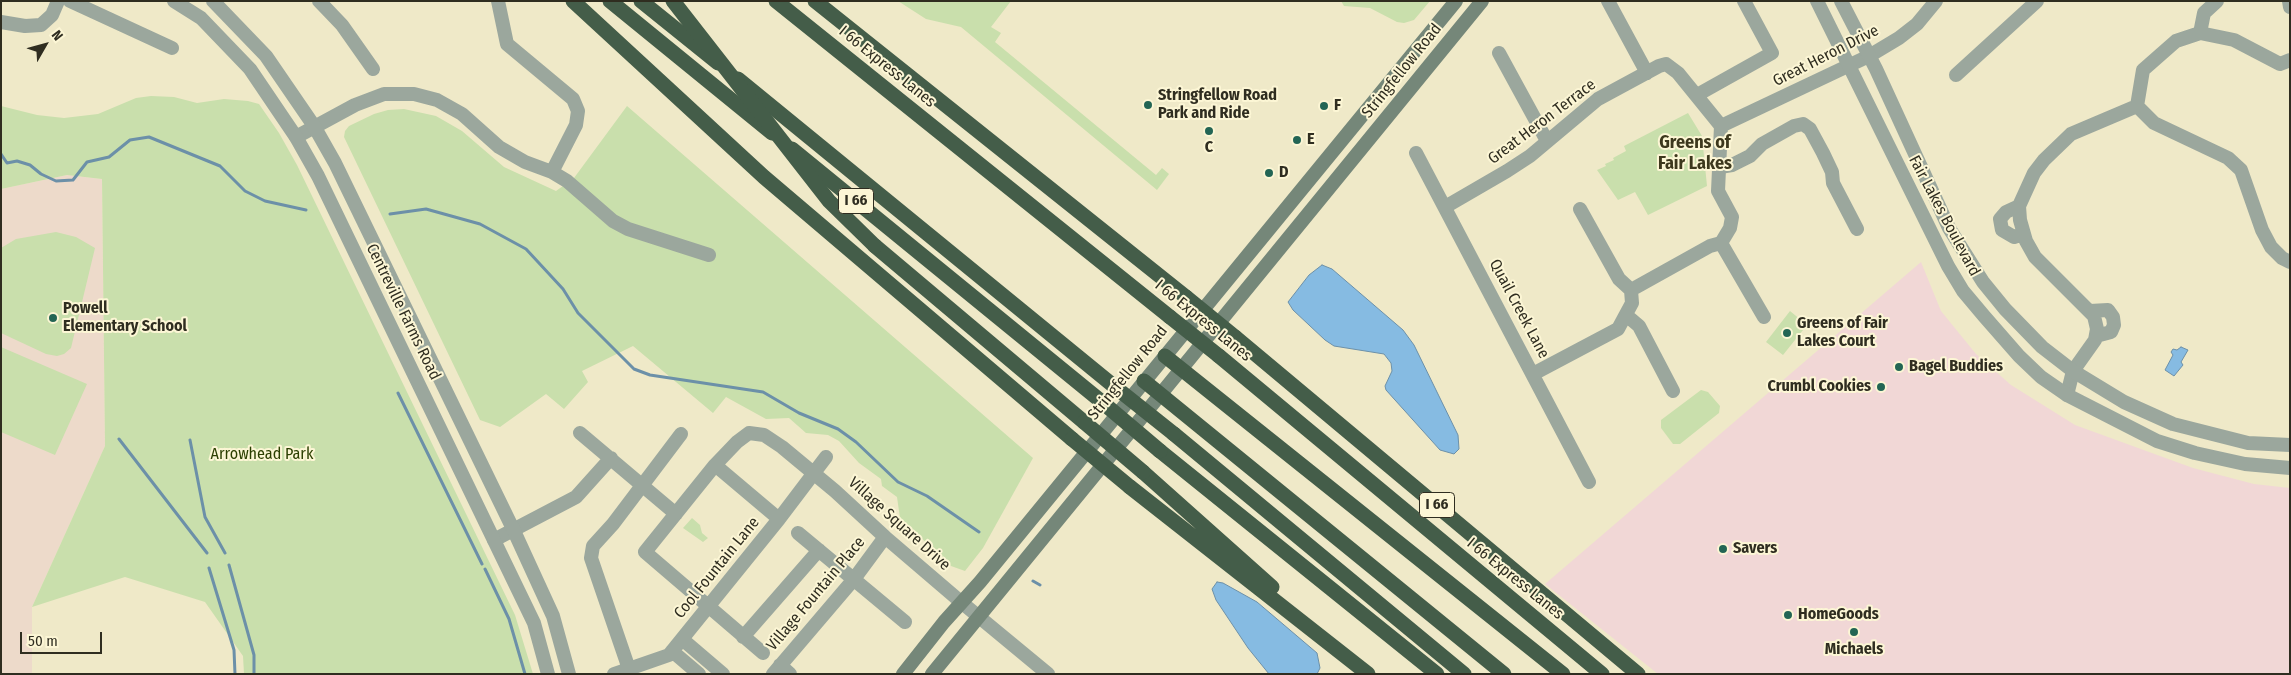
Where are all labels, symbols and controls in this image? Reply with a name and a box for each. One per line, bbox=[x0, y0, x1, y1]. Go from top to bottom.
north arrow bbox=[20, 20, 70, 70]
street label: Stringfellow Road bbox=[1358, 20, 1446, 122]
street label: Great Heron Drive bbox=[1770, 21, 1882, 91]
street label: I 66 Express Lanes bbox=[835, 22, 939, 112]
text: N bbox=[48, 27, 66, 44]
street label: Great Heron Terrace bbox=[1484, 75, 1600, 169]
place label: Stringfellow Road Park and Ride bbox=[1158, 86, 1277, 124]
place label: F bbox=[1334, 96, 1341, 116]
marker: Stringfellow Road Park and Ride bbox=[1142, 99, 1154, 111]
marker: F bbox=[1318, 100, 1330, 112]
marker: C bbox=[1203, 125, 1215, 137]
place label: E bbox=[1307, 130, 1315, 150]
district label: Greens of Fair Lakes bbox=[1658, 132, 1732, 174]
marker: E bbox=[1291, 134, 1303, 146]
place label: C bbox=[1205, 138, 1213, 158]
street label: Fair Lakes Boulevard bbox=[1904, 152, 1984, 280]
place label: D bbox=[1279, 163, 1289, 183]
marker: D bbox=[1263, 167, 1275, 179]
road number: I 66 bbox=[838, 188, 874, 214]
street label: Centreville Farms Road bbox=[362, 241, 444, 383]
street label: Quail Creek Lane bbox=[1485, 256, 1553, 362]
street label: I 66 Express Lanes bbox=[1151, 276, 1255, 366]
place label: Powell Elementary School bbox=[63, 299, 187, 337]
marker: Powell Elementary School bbox=[47, 312, 59, 324]
place label: Greens of Fair Lakes Court bbox=[1797, 314, 1888, 352]
street label: Stringfellow Road bbox=[1084, 322, 1172, 424]
marker: Greens of Fair Lakes Court bbox=[1781, 327, 1793, 339]
place label: Bagel Buddies bbox=[1909, 357, 2003, 377]
marker: Bagel Buddies bbox=[1893, 361, 1905, 373]
place label: Crumbl Cookies bbox=[1767, 377, 1871, 397]
marker: Crumbl Cookies bbox=[1875, 381, 1887, 393]
park label: Arrowhead Park bbox=[211, 445, 313, 465]
street label: Village Square Drive bbox=[844, 473, 954, 575]
road number: I 66 bbox=[1420, 492, 1454, 518]
street label: Cool Fountain Lane bbox=[670, 514, 764, 622]
street label: Village Fountain Place bbox=[763, 533, 869, 655]
street label: I 66 Express Lanes bbox=[1463, 534, 1567, 624]
place label: Savers bbox=[1733, 539, 1777, 559]
marker: Savers bbox=[1717, 543, 1729, 555]
place label: HomeGoods bbox=[1798, 605, 1879, 625]
marker: HomeGoods bbox=[1782, 609, 1794, 621]
scale bar bbox=[22, 622, 105, 654]
marker: Michaels bbox=[1848, 626, 1860, 638]
text: 50 m bbox=[28, 632, 58, 650]
place label: Michaels bbox=[1825, 640, 1883, 660]

